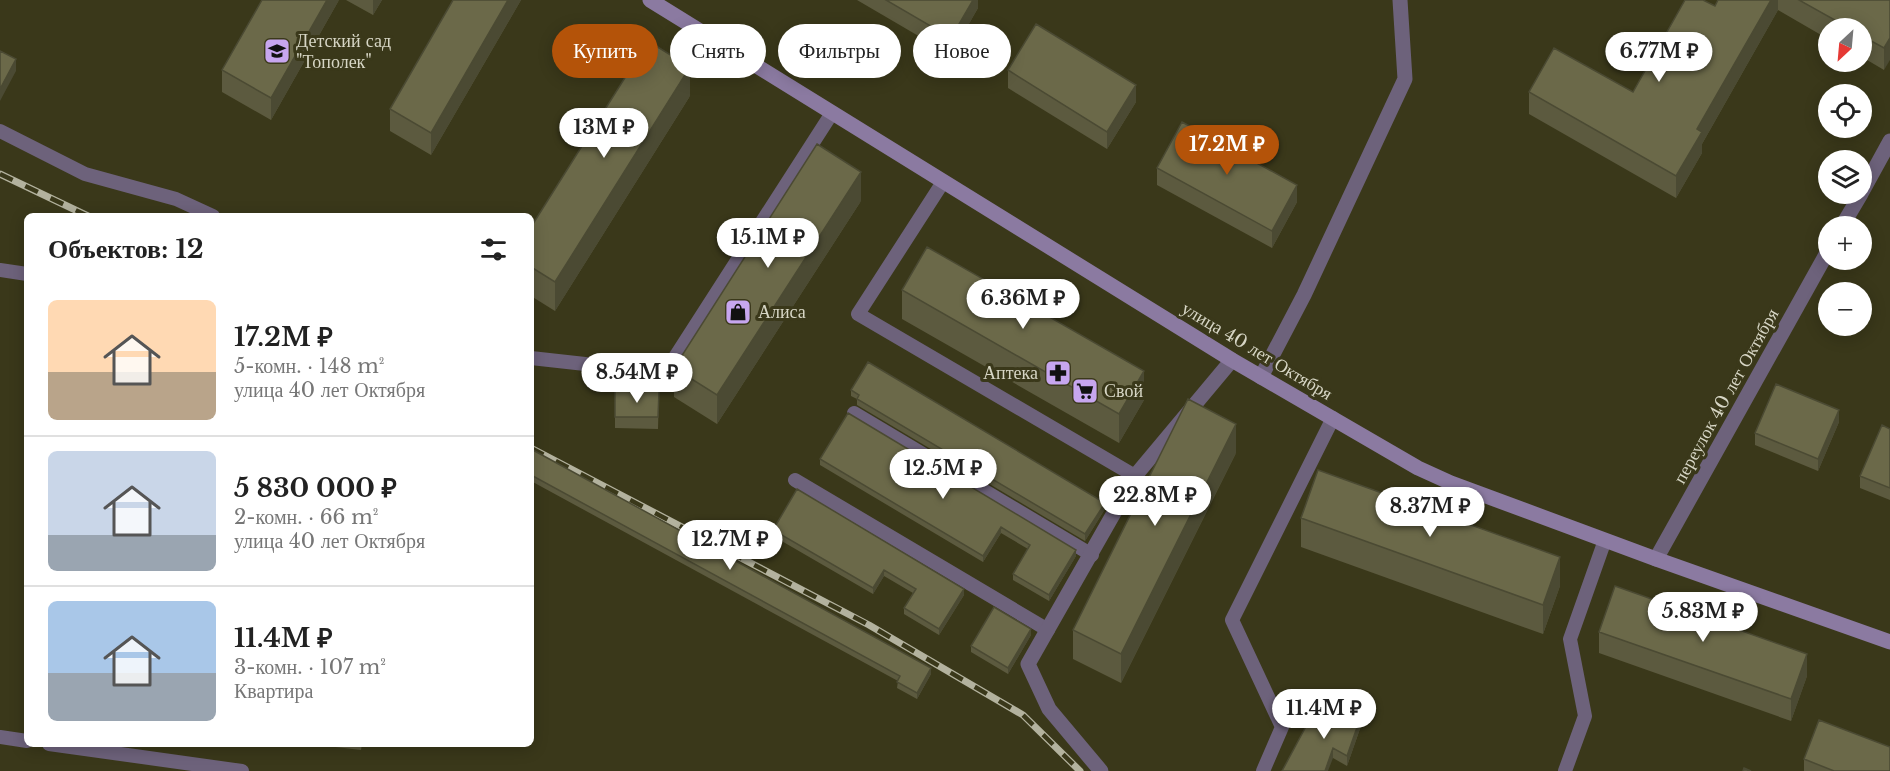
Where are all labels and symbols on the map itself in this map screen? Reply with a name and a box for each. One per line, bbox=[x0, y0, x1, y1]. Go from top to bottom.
north arrow bbox=[1818, 18, 1872, 72]
place label: Детский сад "Тополек" bbox=[296, 30, 391, 73]
pin: 6.77M ₽ bbox=[1604, 32, 1714, 83]
school or university icon: Детский сад "Тополек" bbox=[262, 36, 292, 66]
pin: 13M ₽ bbox=[562, 108, 646, 159]
pin: 17.2M ₽ bbox=[1172, 125, 1282, 176]
pin: 15.1M ₽ bbox=[713, 218, 823, 269]
pin: 6.36M ₽ bbox=[968, 279, 1078, 330]
shop icon: Алиса bbox=[723, 297, 753, 327]
street label: улица 40 лет Октября bbox=[1178, 297, 1336, 405]
place label: Алиса bbox=[758, 301, 806, 323]
street label: переулок 40 лет Октября bbox=[1669, 305, 1783, 487]
pin: 8.54M ₽ bbox=[582, 353, 692, 404]
pharmacy icon: Аптека bbox=[1043, 358, 1073, 388]
place label: Аптека bbox=[983, 362, 1038, 384]
supermarket icon: Свой bbox=[1070, 376, 1100, 406]
place label: Свой bbox=[1104, 380, 1143, 402]
pin: 12.5M ₽ bbox=[888, 449, 998, 500]
pin: 22.8M ₽ bbox=[1100, 476, 1210, 527]
pin: 8.37M ₽ bbox=[1375, 487, 1485, 538]
pin: 12.7M ₽ bbox=[675, 520, 785, 571]
pin: 5.83M ₽ bbox=[1648, 592, 1758, 643]
pin: 11.4M ₽ bbox=[1269, 689, 1379, 740]

